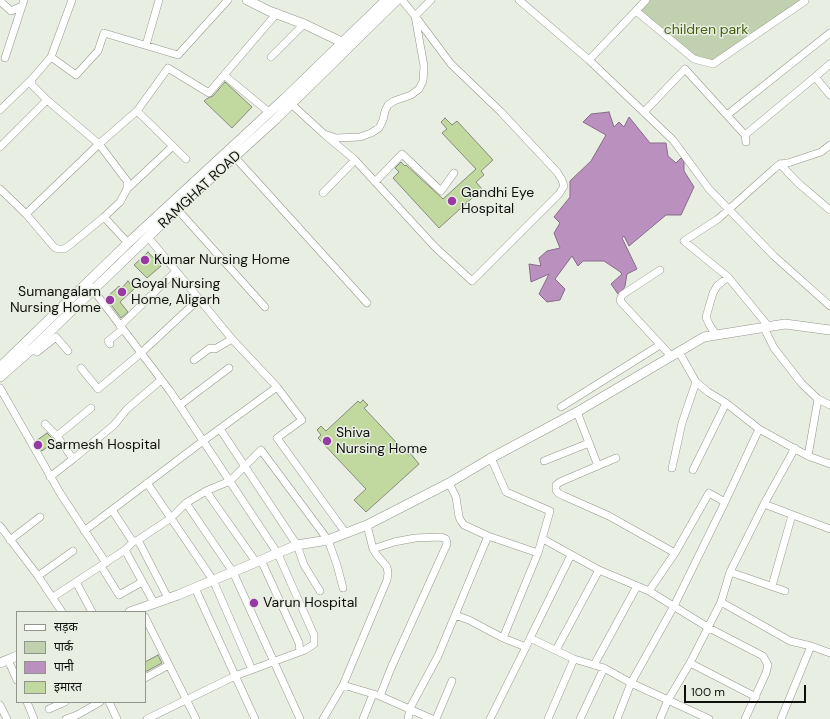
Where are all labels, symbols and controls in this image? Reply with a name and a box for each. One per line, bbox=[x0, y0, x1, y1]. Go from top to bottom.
park label: children park bbox=[664, 22, 748, 38]
street label: RAMGHAT ROAD bbox=[155, 147, 245, 233]
place label: Gandhi Eye Hospital bbox=[461, 185, 534, 218]
marker: Gandhi Eye Hospital bbox=[446, 195, 458, 207]
place label: Kumar Nursing Home bbox=[154, 252, 290, 268]
marker: Kumar Nursing Home bbox=[139, 254, 151, 266]
place label: Goyal Nursing Home, Aligarh bbox=[131, 276, 220, 308]
place label: Sumangalam Nursing Home bbox=[10, 284, 101, 316]
marker: Goyal Nursing Home, Aligarh bbox=[116, 286, 128, 298]
marker: Sumangalam Nursing Home bbox=[104, 294, 116, 306]
place label: Shiva Nursing Home bbox=[336, 425, 427, 458]
marker: Shiva Nursing Home bbox=[321, 435, 333, 447]
place label: Sarmesh Hospital bbox=[47, 437, 160, 453]
marker: Sarmesh Hospital bbox=[32, 439, 44, 451]
place label: Varun Hospital bbox=[263, 595, 357, 611]
marker: Varun Hospital bbox=[248, 597, 260, 609]
legend bbox=[16, 611, 146, 703]
text: सड़क bbox=[54, 619, 78, 635]
text: पार्क bbox=[54, 639, 73, 655]
text: पानी bbox=[54, 659, 74, 675]
scale bar bbox=[686, 677, 808, 703]
text: इमारत bbox=[54, 679, 82, 695]
text: 100 m bbox=[691, 684, 725, 700]

